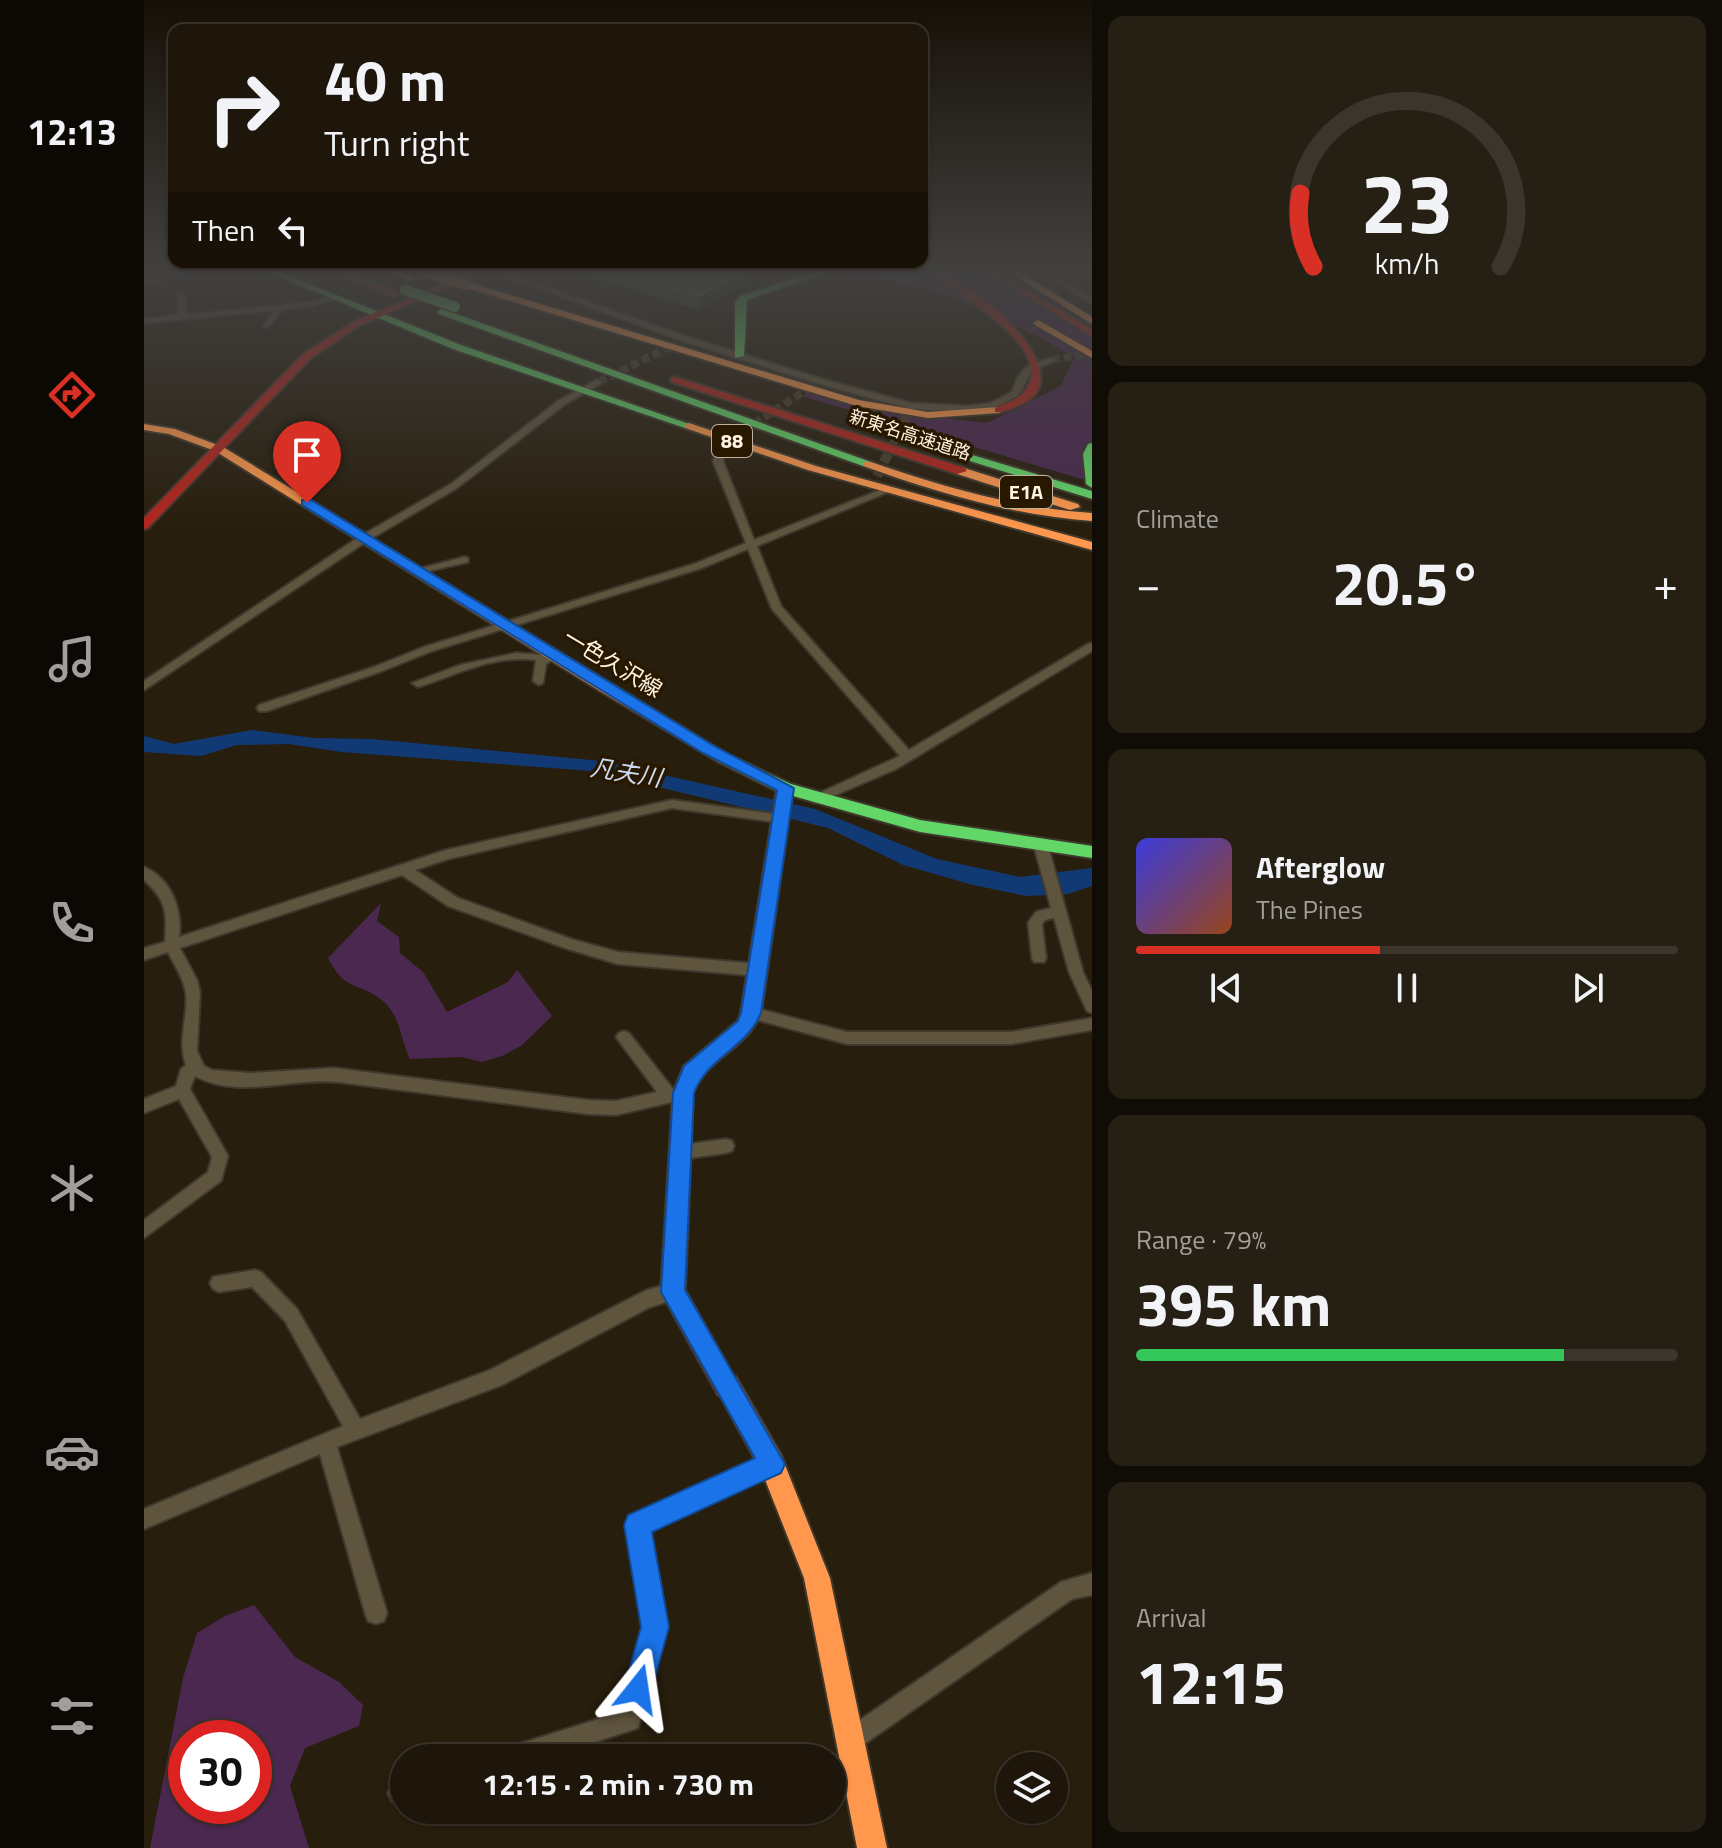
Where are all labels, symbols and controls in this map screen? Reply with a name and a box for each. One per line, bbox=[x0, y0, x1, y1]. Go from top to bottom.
text: 40 m bbox=[324, 38, 446, 123]
icon: right bbox=[192, 56, 296, 160]
text: 12:13 bbox=[27, 104, 117, 159]
text: Turn right bbox=[324, 115, 469, 170]
text: 23 bbox=[1360, 139, 1454, 265]
text: Then bbox=[192, 207, 255, 253]
icon: left bbox=[271, 208, 315, 252]
text: km/h bbox=[1375, 242, 1439, 285]
icon: directions bbox=[44, 367, 100, 423]
street label: 新東名高速道路 bbox=[846, 402, 974, 467]
pin bbox=[273, 421, 341, 503]
road number: 88 bbox=[712, 425, 752, 457]
icon: arrive bbox=[285, 433, 329, 477]
road number: E1A bbox=[1000, 476, 1052, 508]
text: Climate bbox=[1136, 499, 1219, 538]
text: 20.5° bbox=[1332, 537, 1482, 628]
text: − bbox=[1136, 550, 1161, 617]
text: + bbox=[1653, 550, 1678, 617]
street label: 一色久沢線 bbox=[557, 620, 669, 706]
icon: music bbox=[44, 631, 100, 687]
water label: 凡夫川 bbox=[588, 749, 667, 796]
text: Afterglow bbox=[1256, 844, 1385, 890]
text: The Pines bbox=[1256, 890, 1363, 929]
icon: phone bbox=[44, 895, 100, 951]
icon: previous bbox=[1204, 966, 1248, 1010]
icon: pause bbox=[1385, 966, 1429, 1010]
icon: next bbox=[1566, 966, 1610, 1010]
icon: climate bbox=[44, 1160, 100, 1216]
text: Range · 79% bbox=[1136, 1220, 1266, 1259]
text: 395 km bbox=[1136, 1258, 1331, 1349]
icon: car bbox=[44, 1424, 100, 1480]
text: Arrival bbox=[1136, 1598, 1207, 1637]
text: 12:15 bbox=[1136, 1636, 1286, 1727]
position arrow bbox=[596, 1647, 680, 1731]
icon: filters bbox=[44, 1688, 100, 1744]
speed limit sign: 30 bbox=[168, 1720, 272, 1824]
map controls bbox=[996, 1752, 1068, 1824]
button: layers bbox=[996, 1752, 1068, 1824]
text: 12:15 · 2 min · 730 m bbox=[482, 1761, 754, 1807]

